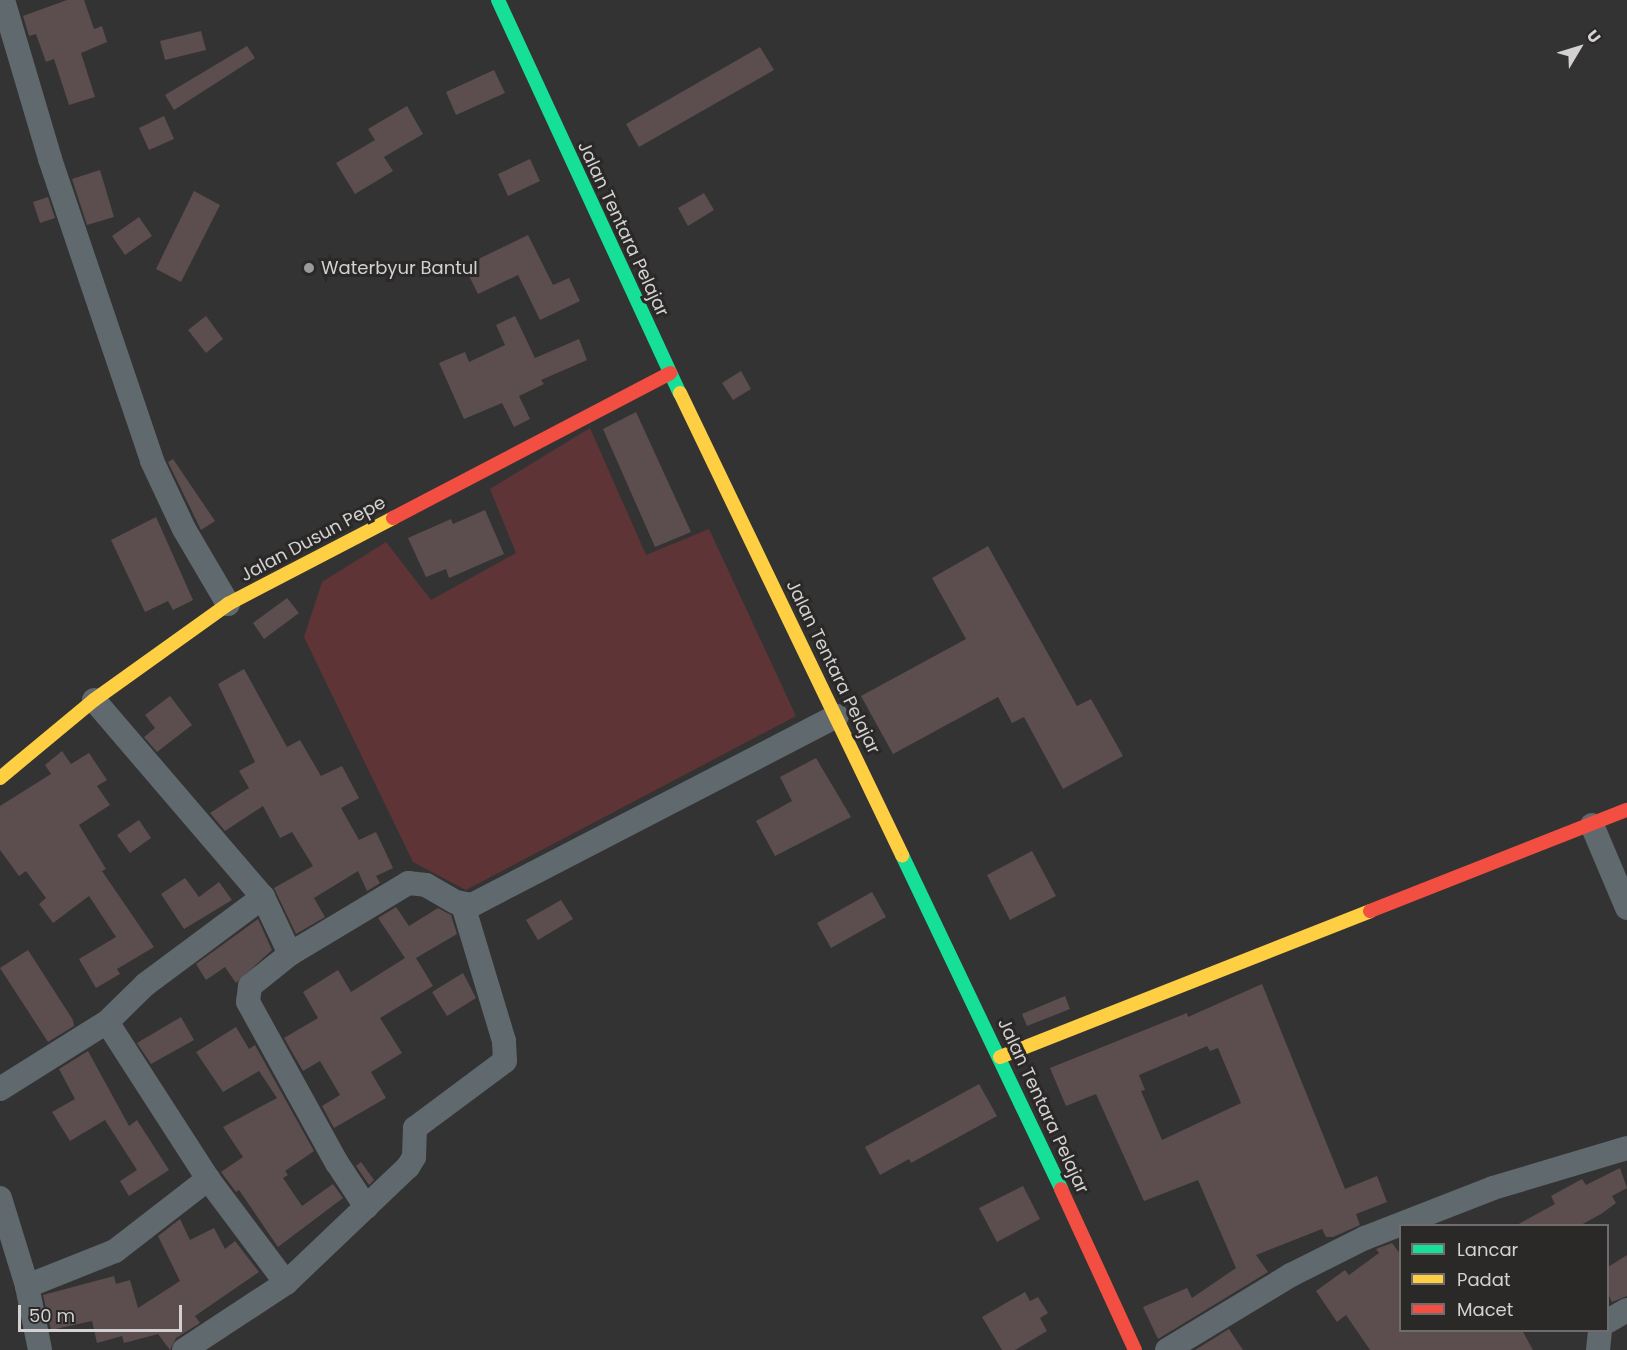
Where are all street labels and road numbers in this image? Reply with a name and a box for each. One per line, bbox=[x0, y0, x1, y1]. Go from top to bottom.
street label: Jalan Tentara Pelajar bbox=[573, 138, 673, 320]
street label: Jalan Dusun Pepe bbox=[237, 492, 389, 586]
street label: Jalan Tentara Pelajar bbox=[781, 576, 885, 758]
street label: Jalan Tentara Pelajar bbox=[993, 1015, 1093, 1197]

